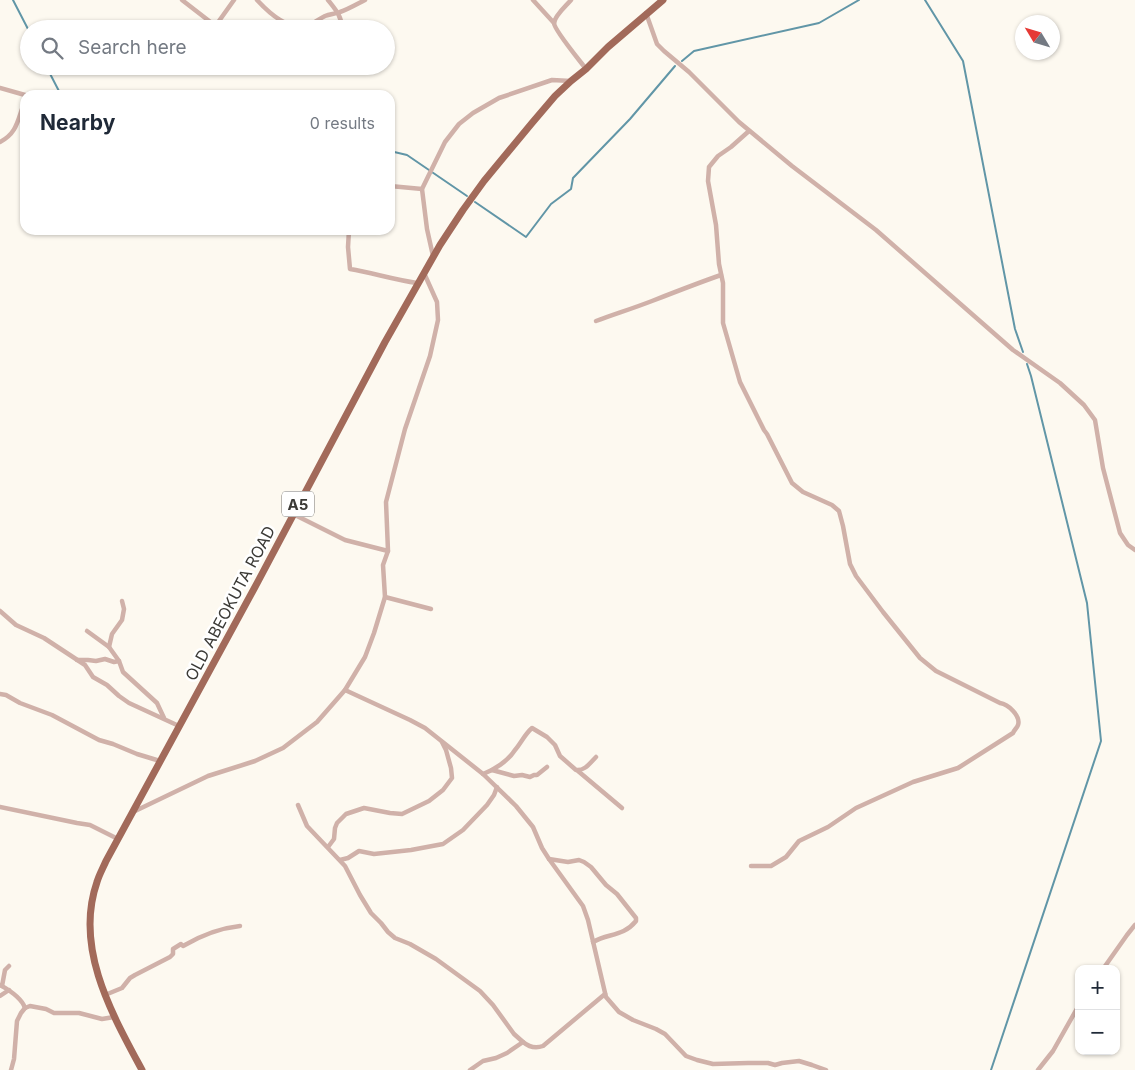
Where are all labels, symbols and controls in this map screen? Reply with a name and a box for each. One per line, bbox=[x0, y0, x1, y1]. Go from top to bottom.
north arrow bbox=[1015, 15, 1060, 60]
search box bbox=[20, 20, 395, 75]
icon: search bbox=[38, 34, 66, 62]
text: Search here bbox=[78, 36, 187, 59]
text: Nearby bbox=[40, 110, 115, 135]
text: 0 results bbox=[310, 113, 375, 133]
road number: A5 bbox=[282, 492, 314, 516]
street label: OLD ABEOKUTA ROAD bbox=[181, 522, 279, 684]
map controls bbox=[1075, 965, 1120, 1055]
button: + bbox=[1075, 965, 1120, 1010]
button: − bbox=[1075, 1010, 1120, 1055]

